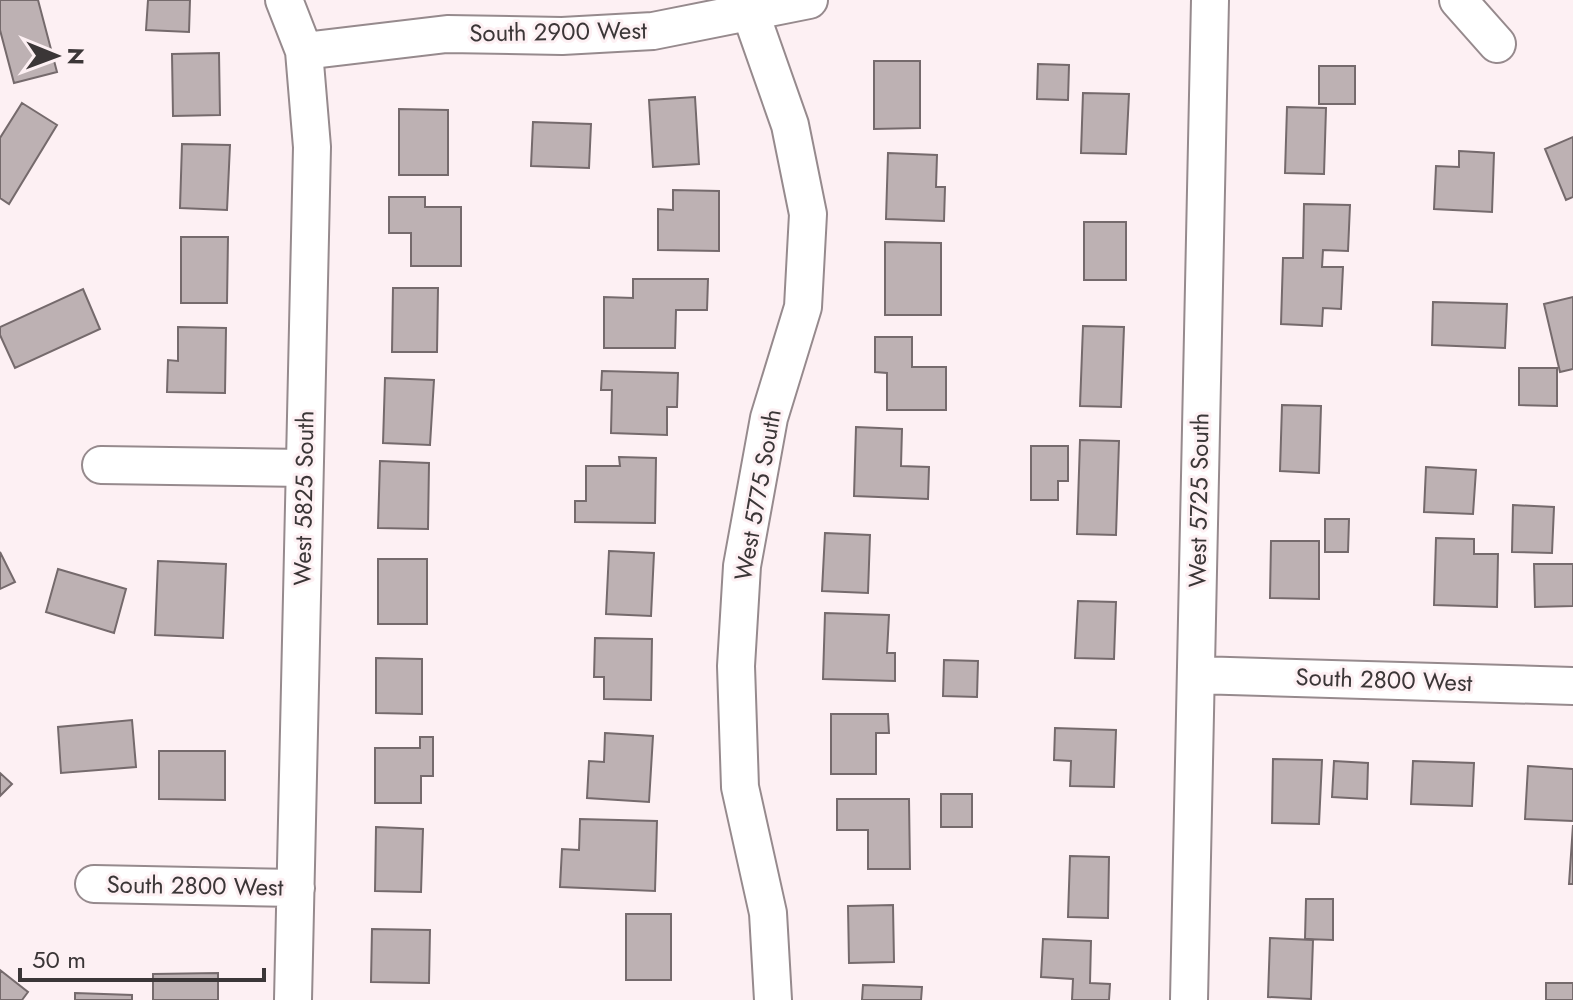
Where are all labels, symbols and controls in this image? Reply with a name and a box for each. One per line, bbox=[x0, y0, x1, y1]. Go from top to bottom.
street label: South 2900 West bbox=[469, 12, 647, 51]
north arrow bbox=[16, 16, 96, 96]
text: N bbox=[60, 47, 92, 65]
street label: West 5775 South bbox=[725, 406, 790, 583]
street label: West 5825 South bbox=[284, 410, 323, 586]
street label: West 5725 South bbox=[1179, 412, 1218, 588]
street label: South 2800 West bbox=[1295, 659, 1473, 700]
street label: South 2800 West bbox=[106, 866, 284, 905]
scale bar bbox=[20, 932, 264, 982]
text: 50 m bbox=[32, 942, 86, 977]

